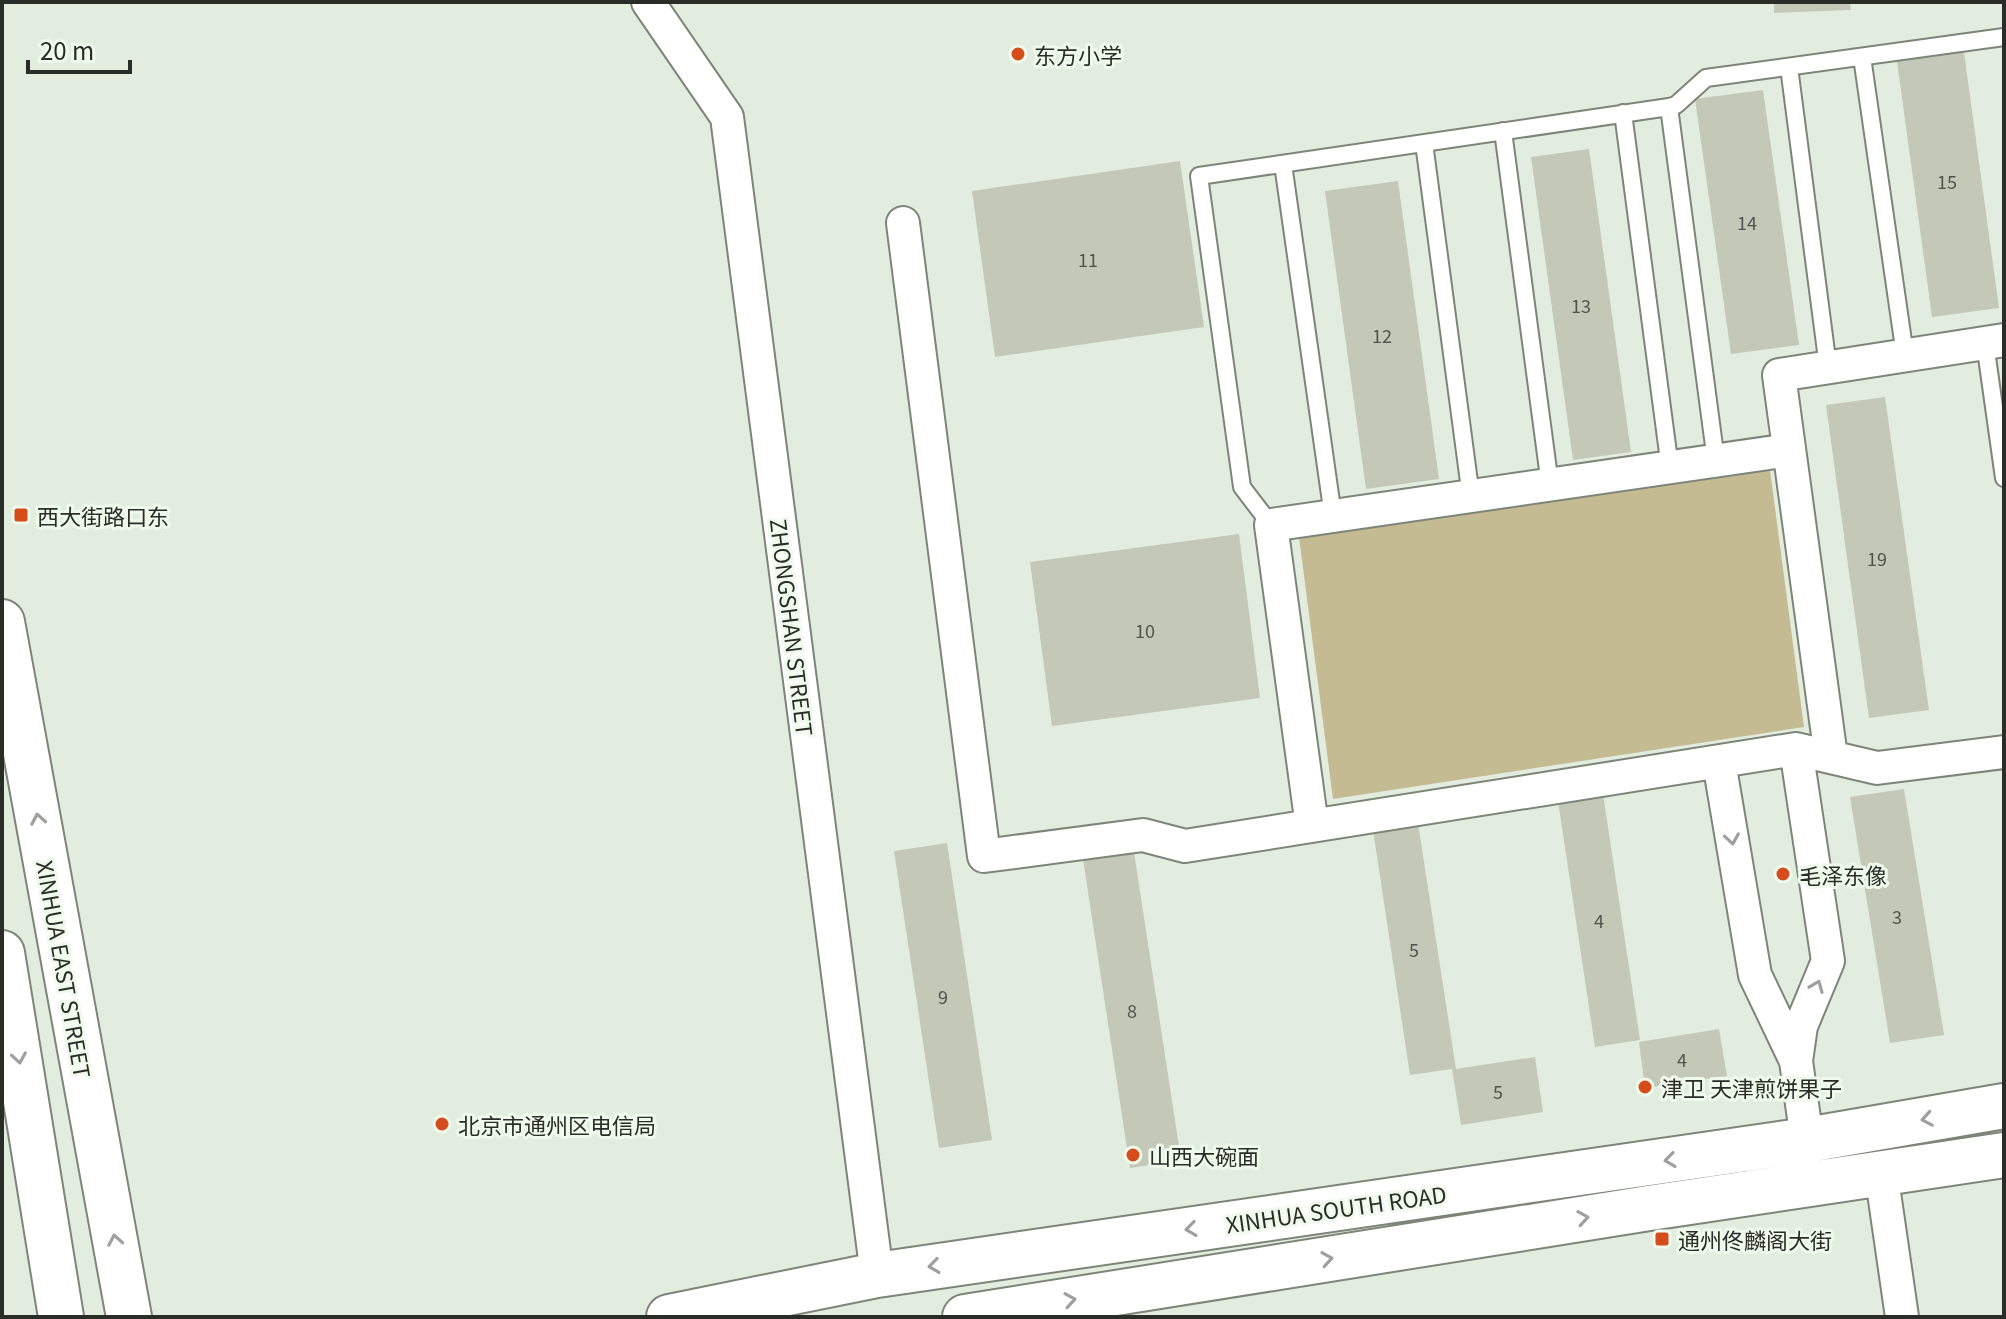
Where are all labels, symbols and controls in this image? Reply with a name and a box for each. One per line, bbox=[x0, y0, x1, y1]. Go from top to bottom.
scale bar bbox=[28, 24, 130, 74]
text: 20 m bbox=[40, 32, 94, 67]
place label: 东方小学 bbox=[1034, 38, 1122, 70]
marker: 东方小学 bbox=[1009, 45, 1027, 63]
house number: 15 bbox=[1937, 168, 1957, 194]
house number: 14 bbox=[1737, 209, 1757, 235]
house number: 11 bbox=[1078, 246, 1098, 272]
house number: 13 bbox=[1571, 292, 1591, 318]
house number: 12 bbox=[1372, 322, 1392, 348]
place label: 西大街路口东 bbox=[37, 499, 169, 531]
marker: 西大街路口东 bbox=[12, 506, 30, 524]
street label: ZHONGSHAN STREET bbox=[764, 516, 822, 738]
house number: 19 bbox=[1867, 545, 1887, 571]
house number: 10 bbox=[1135, 617, 1155, 643]
one-way arrow bbox=[31, 812, 48, 826]
one-way arrow bbox=[1723, 832, 1740, 845]
street label: XINHUA EAST STREET bbox=[30, 858, 100, 1080]
place label: 毛泽东像 bbox=[1799, 858, 1887, 890]
marker: 毛泽东像 bbox=[1774, 865, 1792, 883]
house number: 3 bbox=[1892, 903, 1902, 929]
house number: 4 bbox=[1594, 907, 1604, 933]
house number: 5 bbox=[1409, 936, 1419, 962]
one-way arrow bbox=[1807, 980, 1824, 994]
house number: 9 bbox=[938, 983, 948, 1009]
house number: 8 bbox=[1127, 997, 1137, 1023]
house number: 4 bbox=[1677, 1046, 1687, 1072]
one-way arrow bbox=[10, 1051, 27, 1065]
place label: 津卫 天津煎饼果子 bbox=[1661, 1071, 1842, 1103]
house number: 5 bbox=[1493, 1078, 1503, 1104]
marker: 津卫 天津煎饼果子 bbox=[1636, 1078, 1654, 1096]
place label: 北京市通州区电信局 bbox=[458, 1108, 656, 1140]
one-way arrow bbox=[1920, 1110, 1934, 1127]
marker: 北京市通州区电信局 bbox=[433, 1115, 451, 1133]
place label: 山西大碗面 bbox=[1149, 1139, 1259, 1171]
marker: 山西大碗面 bbox=[1124, 1146, 1142, 1164]
one-way arrow bbox=[1663, 1151, 1677, 1168]
street label: XINHUA SOUTH ROAD bbox=[1224, 1177, 1448, 1239]
one-way arrow bbox=[1577, 1210, 1590, 1227]
one-way arrow bbox=[1184, 1220, 1198, 1237]
place label: 通州佟麟阁大街 bbox=[1678, 1223, 1832, 1255]
marker: 通州佟麟阁大街 bbox=[1653, 1230, 1671, 1248]
one-way arrow bbox=[107, 1233, 124, 1247]
one-way arrow bbox=[1320, 1251, 1334, 1268]
one-way arrow bbox=[927, 1257, 941, 1274]
one-way arrow bbox=[1063, 1292, 1077, 1309]

